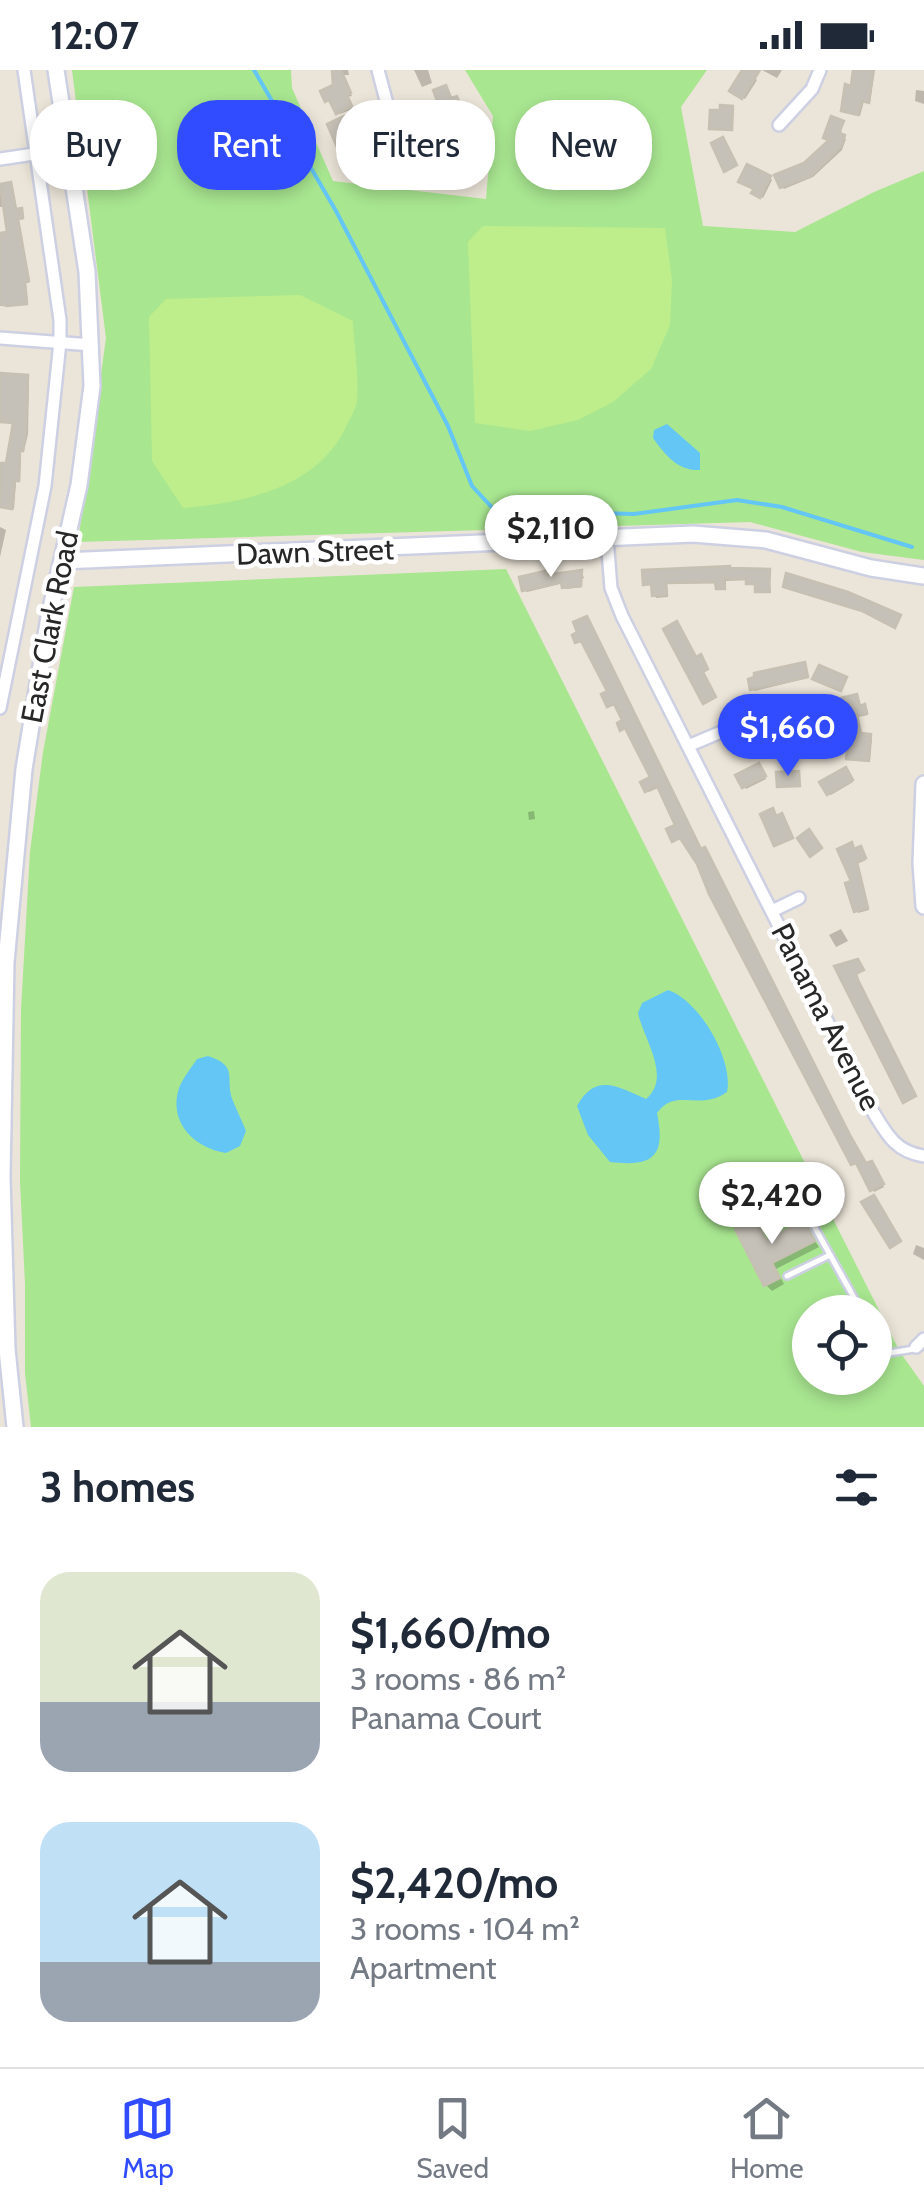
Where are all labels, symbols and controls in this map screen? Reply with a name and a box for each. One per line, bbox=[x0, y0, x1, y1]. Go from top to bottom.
text: 12:07 bbox=[50, 12, 139, 59]
chip: Buy bbox=[30, 100, 157, 190]
chip: Rent bbox=[177, 100, 316, 190]
chip: Filters bbox=[336, 100, 495, 190]
chip: New bbox=[515, 100, 652, 190]
pin: $2,110 bbox=[470, 495, 632, 580]
text: $2,110 bbox=[507, 508, 595, 547]
street label: East Clark Road bbox=[13, 528, 86, 726]
street label: Dawn Street bbox=[235, 530, 395, 573]
pin: $1,660 bbox=[707, 694, 869, 779]
text: $1,660 bbox=[740, 707, 836, 746]
street label: Panama Avenue bbox=[763, 917, 889, 1116]
pin: $2,420 bbox=[691, 1162, 853, 1247]
text: $2,420 bbox=[721, 1175, 823, 1214]
map controls bbox=[792, 1295, 892, 1395]
button: locate bbox=[792, 1295, 892, 1395]
icon: filters bbox=[829, 1460, 884, 1515]
text: 3 homes bbox=[40, 1461, 195, 1513]
text: $1,660/mo bbox=[350, 1607, 550, 1659]
icon: home bbox=[120, 1612, 240, 1732]
text: 3 rooms · 86 m² bbox=[350, 1659, 566, 1698]
text: Panama Court bbox=[350, 1698, 542, 1737]
text: $2,420/mo bbox=[350, 1857, 558, 1909]
icon: home bbox=[120, 1862, 240, 1982]
text: 3 rooms · 104 m² bbox=[350, 1909, 580, 1948]
text: Apartment bbox=[350, 1948, 497, 1987]
tab: Map bbox=[120, 2091, 175, 2185]
tab: Saved bbox=[416, 2091, 489, 2185]
tab: Home bbox=[730, 2091, 804, 2185]

